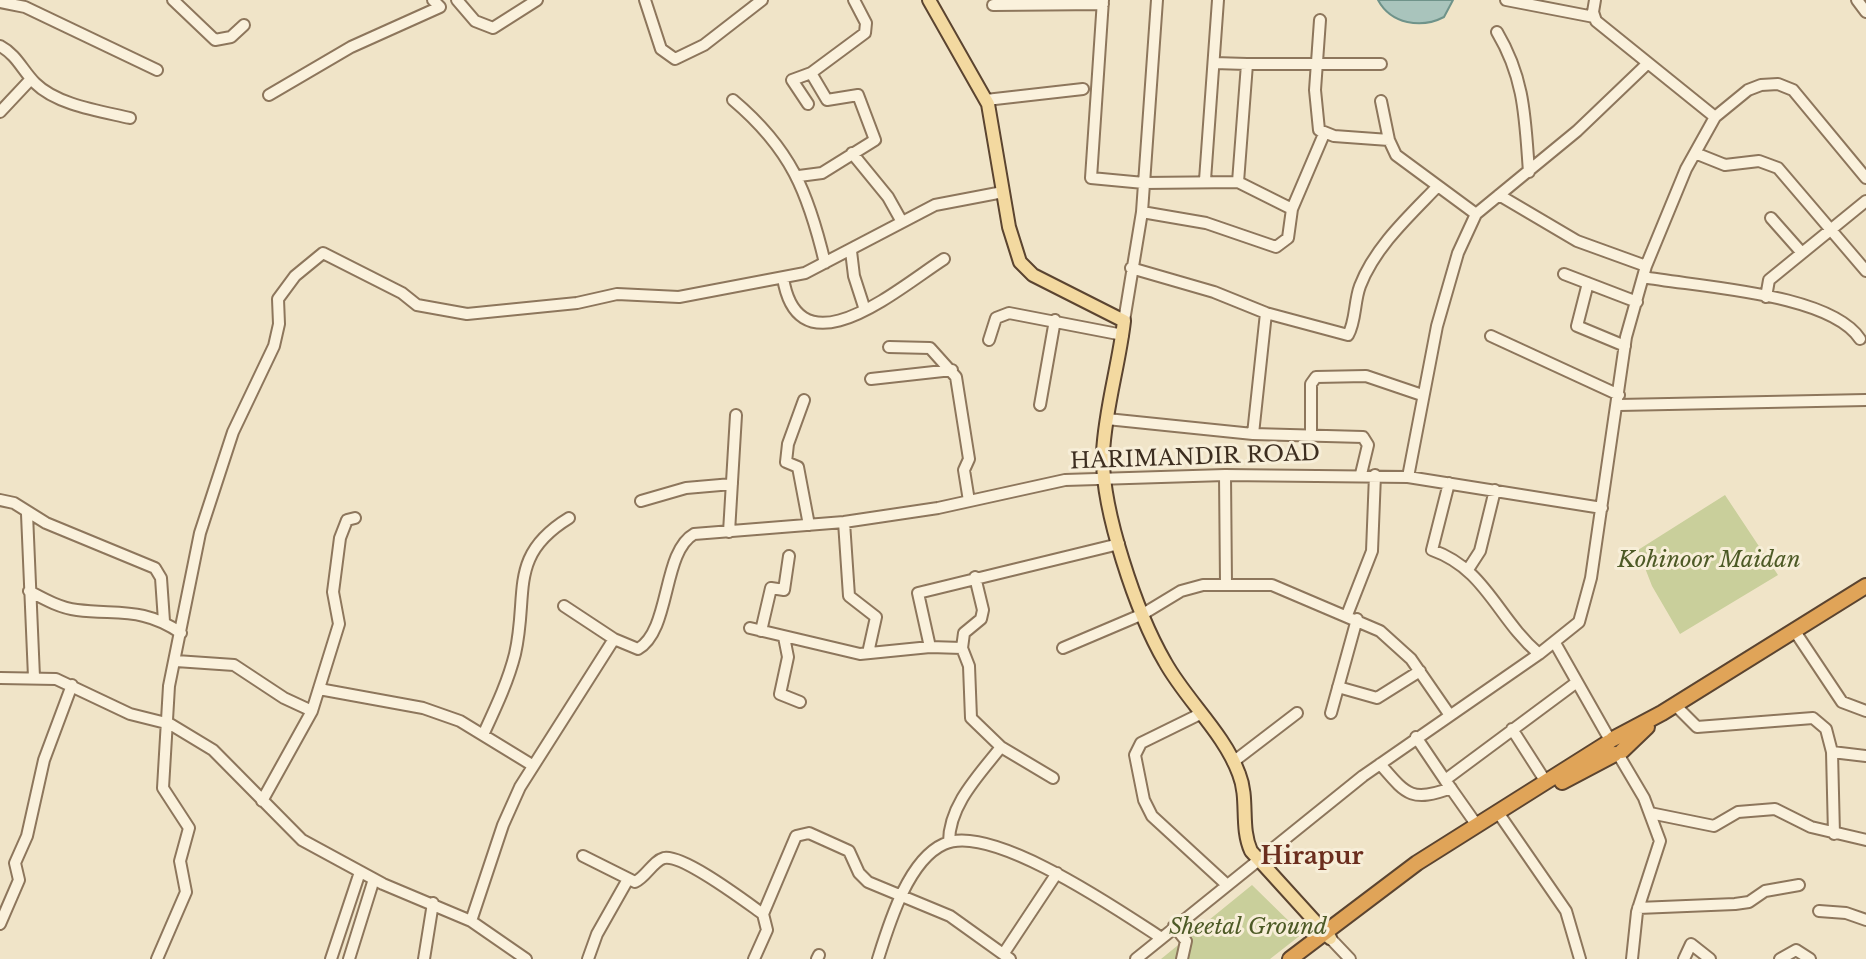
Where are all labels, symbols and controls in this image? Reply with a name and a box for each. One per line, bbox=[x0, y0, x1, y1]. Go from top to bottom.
street label: HARIMANDIR ROAD bbox=[1070, 440, 1320, 476]
park label: Kohinoor Maidan bbox=[1617, 548, 1801, 574]
district label: Hirapur bbox=[1261, 843, 1363, 871]
park label: Sheetal Ground bbox=[1169, 915, 1327, 941]

